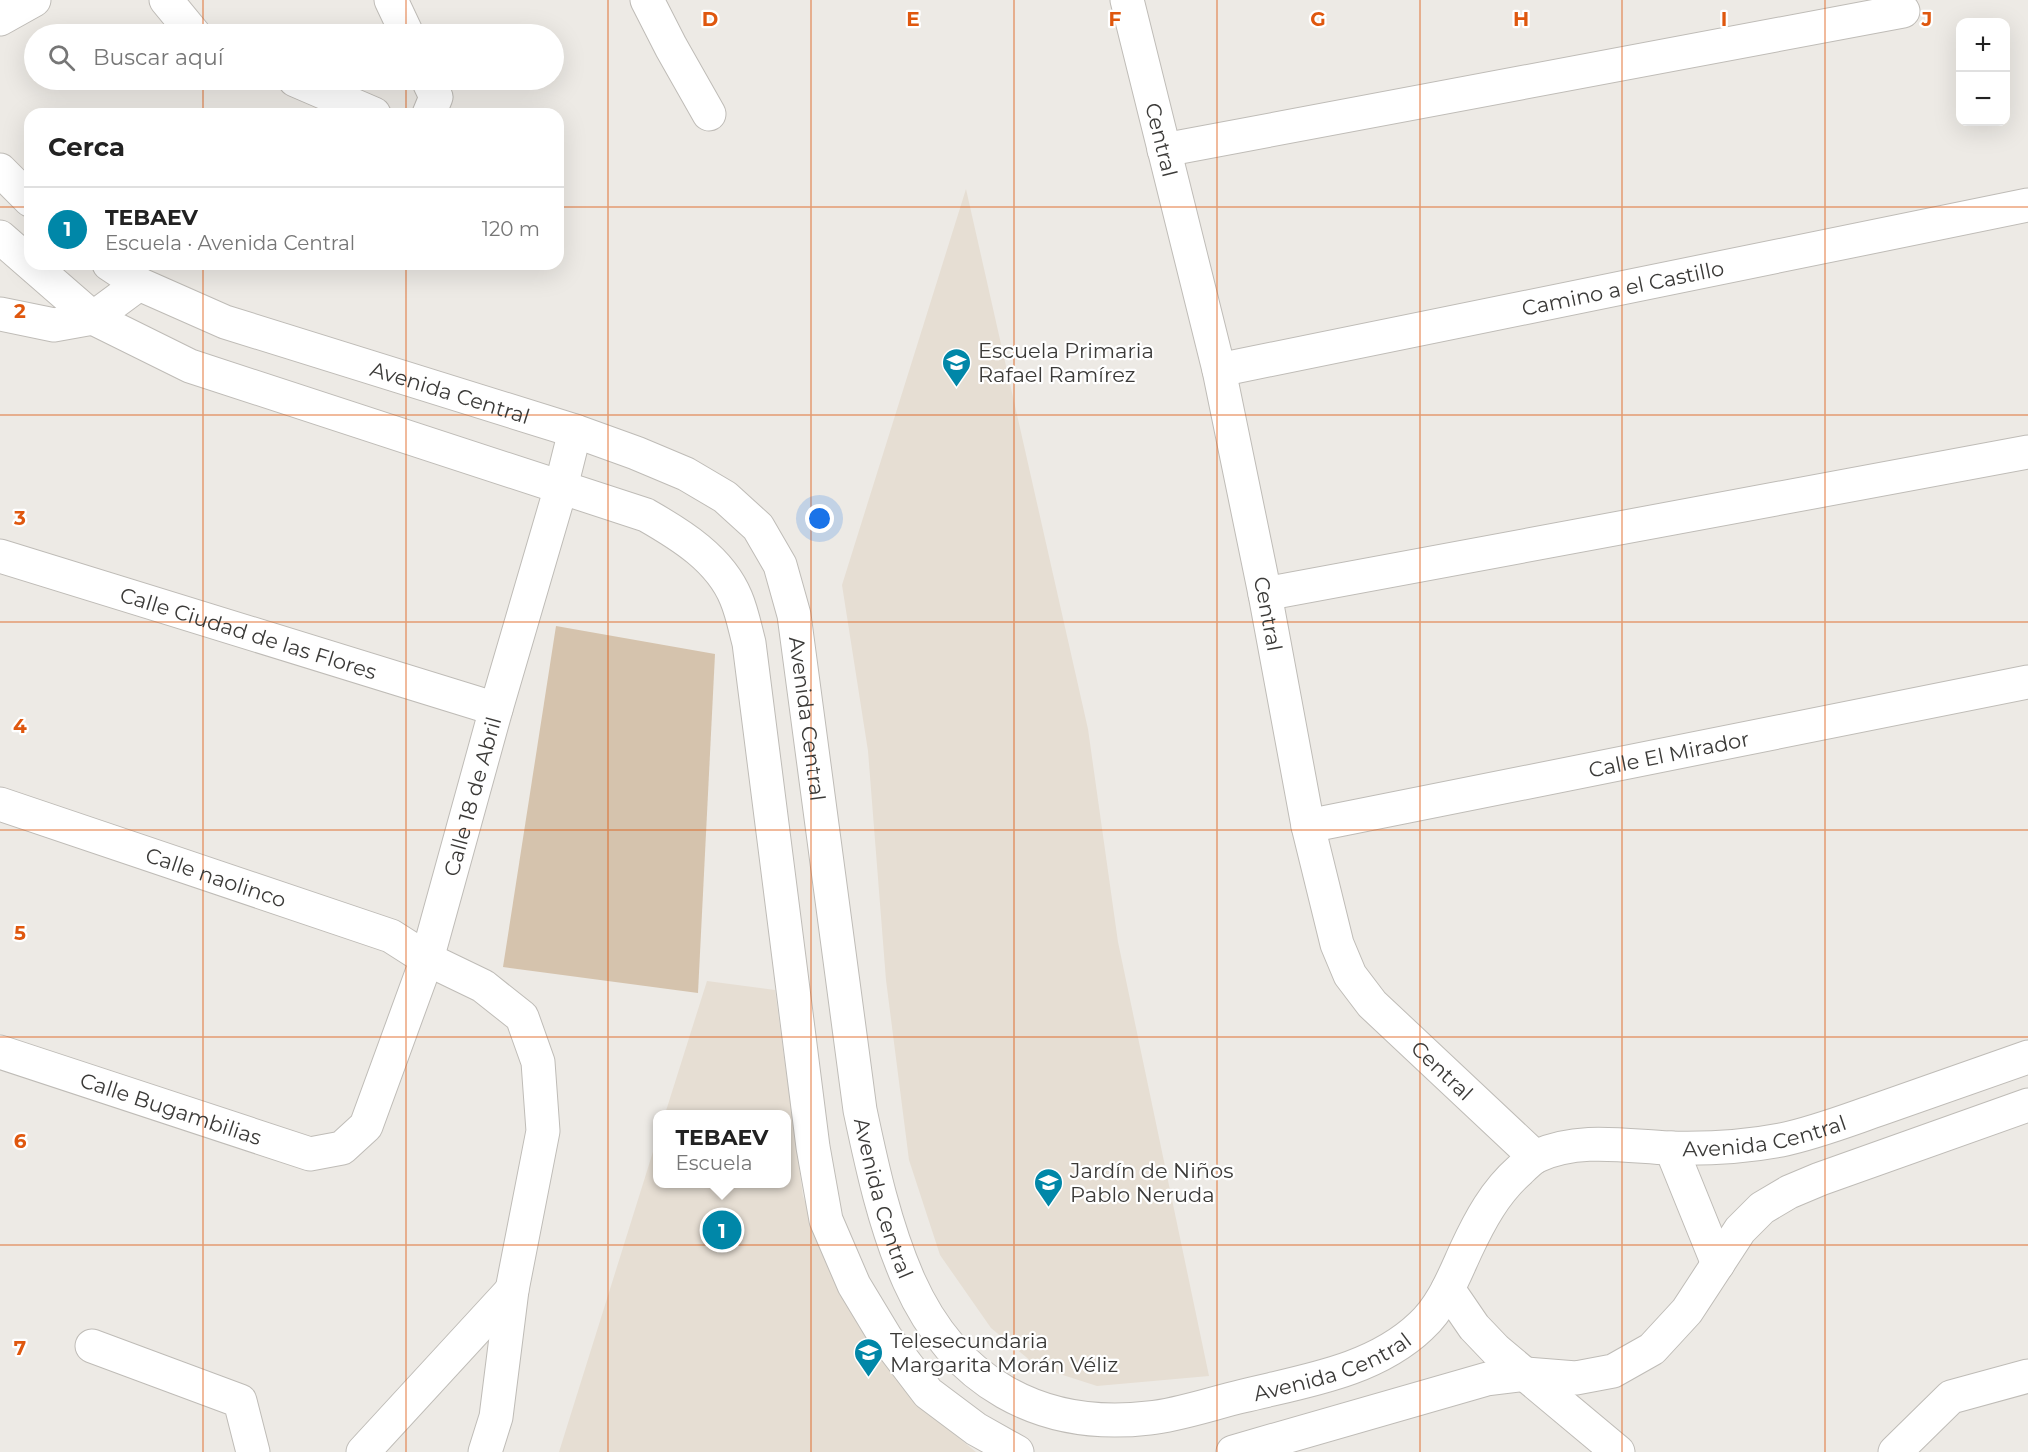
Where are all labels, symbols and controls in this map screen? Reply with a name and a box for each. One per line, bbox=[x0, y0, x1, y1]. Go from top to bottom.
text: D bbox=[702, 7, 718, 31]
text: E bbox=[906, 7, 920, 31]
text: F bbox=[1109, 7, 1122, 31]
text: G bbox=[1310, 7, 1326, 31]
text: H bbox=[1513, 7, 1529, 31]
text: I bbox=[1721, 7, 1727, 31]
text: J bbox=[1921, 7, 1932, 31]
map controls bbox=[1956, 18, 2010, 126]
button: + bbox=[1956, 18, 2010, 72]
search box bbox=[24, 24, 564, 90]
icon: search bbox=[45, 41, 78, 74]
text: Buscar aquí bbox=[93, 44, 224, 71]
button: − bbox=[1956, 72, 2010, 126]
street label: Central bbox=[1141, 100, 1183, 179]
text: Cerca bbox=[48, 131, 125, 163]
text: TEBAEV bbox=[105, 204, 198, 231]
text: 1 bbox=[64, 217, 71, 241]
text: 120 m bbox=[482, 217, 540, 241]
text: Escuela · Avenida Central bbox=[105, 231, 355, 255]
street label: Camino a el Castillo bbox=[1519, 255, 1726, 320]
text: 2 bbox=[14, 299, 26, 323]
place label: Escuela Primaria Rafael Ramírez bbox=[978, 338, 1154, 387]
school or university icon: Escuela Primaria Rafael Ramírez bbox=[941, 346, 973, 388]
street label: Avenida Central bbox=[367, 356, 533, 429]
your location bbox=[805, 504, 834, 533]
text: 3 bbox=[13, 506, 26, 530]
street label: Central bbox=[1249, 574, 1288, 653]
street label: Calle Ciudad de las Flores bbox=[117, 581, 380, 684]
street label: Avenida Central bbox=[784, 635, 831, 802]
text: 4 bbox=[13, 714, 27, 738]
street label: Calle 18 de Abril bbox=[438, 714, 506, 879]
street label: Calle El Mirador bbox=[1586, 726, 1751, 782]
street label: Calle naolinco bbox=[143, 842, 290, 912]
text: 5 bbox=[14, 921, 26, 945]
street label: Central bbox=[1406, 1035, 1478, 1105]
street label: Calle Bugambilias bbox=[77, 1067, 265, 1150]
street label: Avenida Central bbox=[1682, 1109, 1849, 1161]
popup bbox=[653, 1110, 791, 1188]
street label: Avenida Central bbox=[849, 1115, 919, 1282]
text: TEBAEV bbox=[676, 1124, 769, 1151]
text: 6 bbox=[14, 1129, 27, 1153]
text: Escuela bbox=[676, 1151, 752, 1175]
place label: Jardín de Niños Pablo Neruda bbox=[1069, 1158, 1233, 1207]
school or university icon: Jardín de Niños Pablo Neruda bbox=[1033, 1166, 1065, 1208]
pin: 1 bbox=[702, 1208, 742, 1252]
street label: Avenida Central bbox=[1251, 1327, 1416, 1406]
place label: Telesecundaria Margarita Morán Véliz bbox=[890, 1328, 1118, 1377]
text: 7 bbox=[14, 1336, 26, 1360]
school or university icon: Telesecundaria Margarita Morán Véliz bbox=[853, 1336, 885, 1378]

